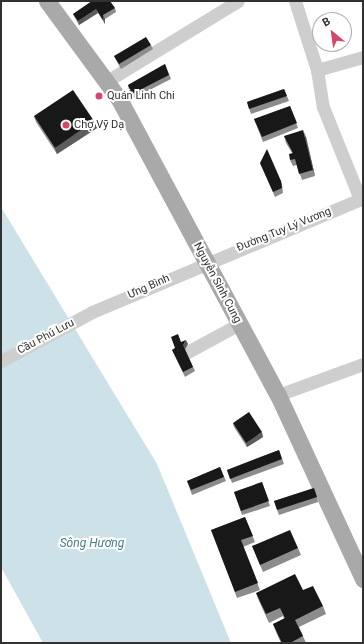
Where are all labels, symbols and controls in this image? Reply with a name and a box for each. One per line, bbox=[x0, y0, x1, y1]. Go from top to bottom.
north arrow bbox=[312, 12, 352, 52]
text: B bbox=[320, 15, 333, 29]
place label: Quán Linh Chi bbox=[107, 89, 175, 103]
marker: Quán Linh Chi bbox=[94, 91, 104, 101]
place label: Chợ Vỹ Dạ bbox=[74, 118, 124, 132]
marker: Chợ Vỹ Dạ bbox=[61, 120, 71, 130]
street label: Đường Tuy Lý Vương bbox=[235, 205, 333, 255]
street label: Nguyễn Sinh Cung bbox=[190, 240, 244, 326]
street label: Ưng Bình bbox=[126, 272, 172, 302]
street label: Cầu Phú Lưu bbox=[15, 317, 77, 357]
water label: Sông Hương bbox=[60, 537, 124, 551]

